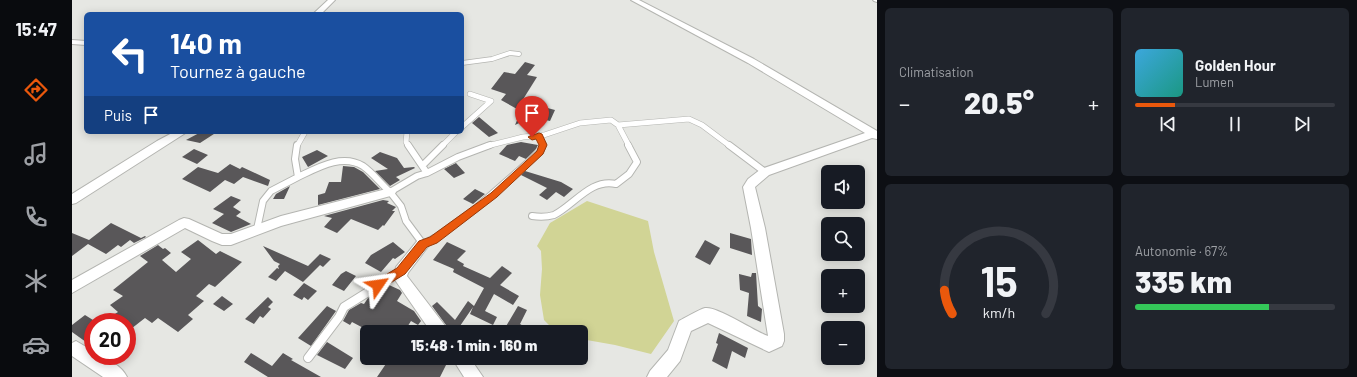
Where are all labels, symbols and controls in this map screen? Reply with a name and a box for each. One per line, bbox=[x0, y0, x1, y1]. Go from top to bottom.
text: 15:47 bbox=[15, 18, 57, 40]
text: 140 m bbox=[170, 26, 242, 60]
icon: left bbox=[104, 28, 156, 80]
text: Golden Hour bbox=[1195, 56, 1276, 74]
text: Tournez à gauche bbox=[170, 60, 306, 82]
text: Climatisation bbox=[899, 64, 974, 80]
text: Lumen bbox=[1195, 74, 1234, 90]
icon: directions bbox=[22, 76, 50, 104]
text: 20.5° bbox=[964, 84, 1034, 120]
text: − bbox=[899, 90, 910, 116]
text: + bbox=[1088, 90, 1099, 116]
pin bbox=[515, 96, 549, 137]
icon: arrive bbox=[521, 102, 543, 124]
icon: arrive bbox=[140, 104, 162, 126]
text: Puis bbox=[104, 106, 132, 124]
icon: previous bbox=[1157, 113, 1179, 135]
icon: pause bbox=[1224, 113, 1246, 135]
icon: next bbox=[1291, 113, 1313, 135]
icon: music bbox=[22, 140, 50, 168]
map controls bbox=[821, 165, 865, 365]
button: sound bbox=[821, 165, 865, 209]
icon: phone bbox=[22, 203, 50, 231]
button: search bbox=[821, 217, 865, 261]
text: Autonomie · 67% bbox=[1135, 243, 1228, 259]
text: 15 bbox=[980, 255, 1018, 305]
text: 335 km bbox=[1135, 263, 1232, 299]
position arrow bbox=[357, 264, 399, 306]
icon: climate bbox=[22, 267, 50, 295]
button: + bbox=[821, 269, 865, 313]
text: km/h bbox=[983, 304, 1015, 321]
speed limit sign: 20 bbox=[84, 313, 136, 365]
button: − bbox=[821, 321, 865, 365]
icon: car bbox=[22, 331, 50, 359]
text: 15:48 · 1 min · 160 m bbox=[411, 336, 537, 354]

